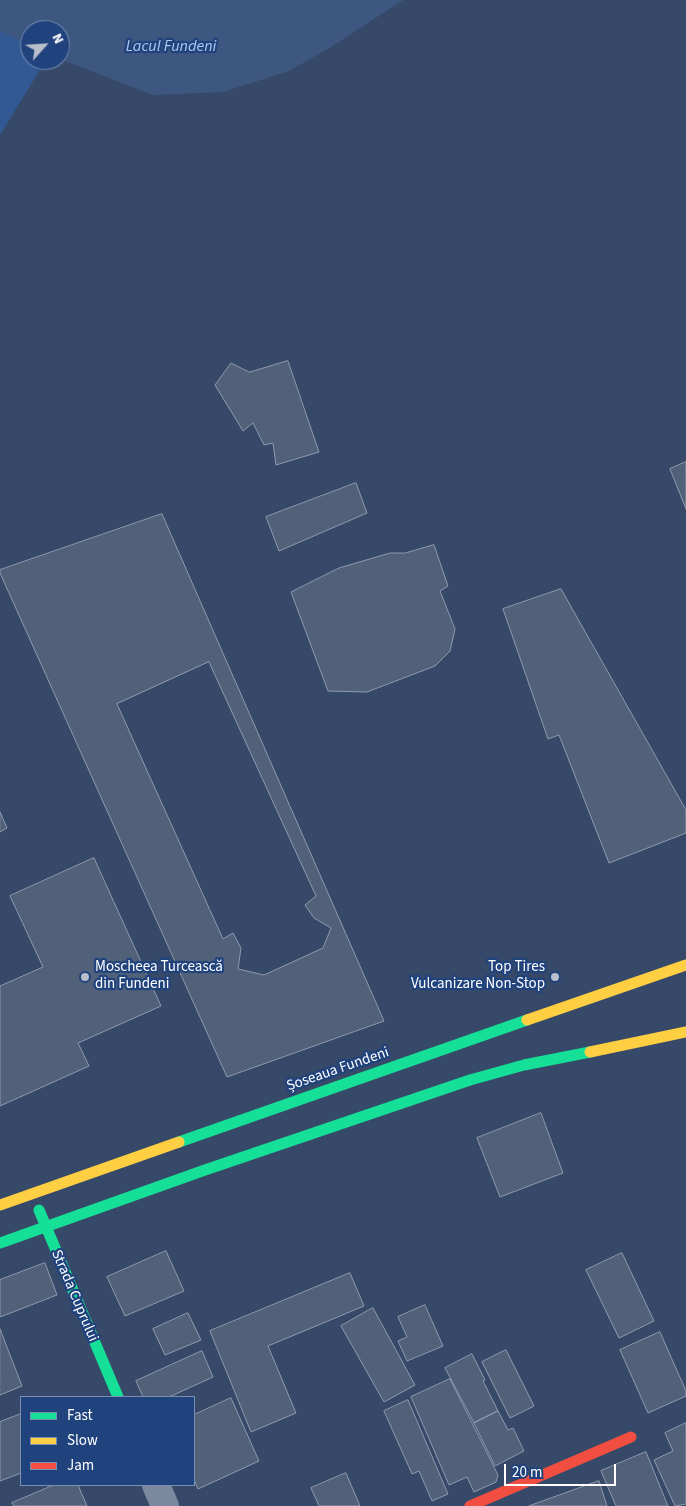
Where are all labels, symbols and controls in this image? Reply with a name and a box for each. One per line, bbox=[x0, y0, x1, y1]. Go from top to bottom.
north arrow bbox=[20, 20, 70, 70]
text: N bbox=[47, 30, 69, 47]
water label: Lacul Fundeni bbox=[126, 37, 216, 57]
place label: Moscheea Turcească din Fundeni bbox=[95, 959, 223, 994]
place label: Top Tires Vulcanizare Non-Stop bbox=[411, 959, 545, 994]
marker: Moscheea Turcească din Fundeni bbox=[79, 971, 91, 983]
marker: Top Tires Vulcanizare Non-Stop bbox=[549, 971, 561, 983]
street label: Șoseaua Fundeni bbox=[284, 1044, 392, 1096]
street label: Strada Cuprului bbox=[47, 1247, 101, 1345]
legend bbox=[20, 1396, 195, 1486]
text: Fast bbox=[67, 1405, 93, 1426]
text: Slow bbox=[67, 1430, 98, 1451]
scale bar bbox=[506, 1454, 618, 1486]
text: Jam bbox=[67, 1455, 94, 1476]
text: 20 m bbox=[512, 1462, 542, 1483]

